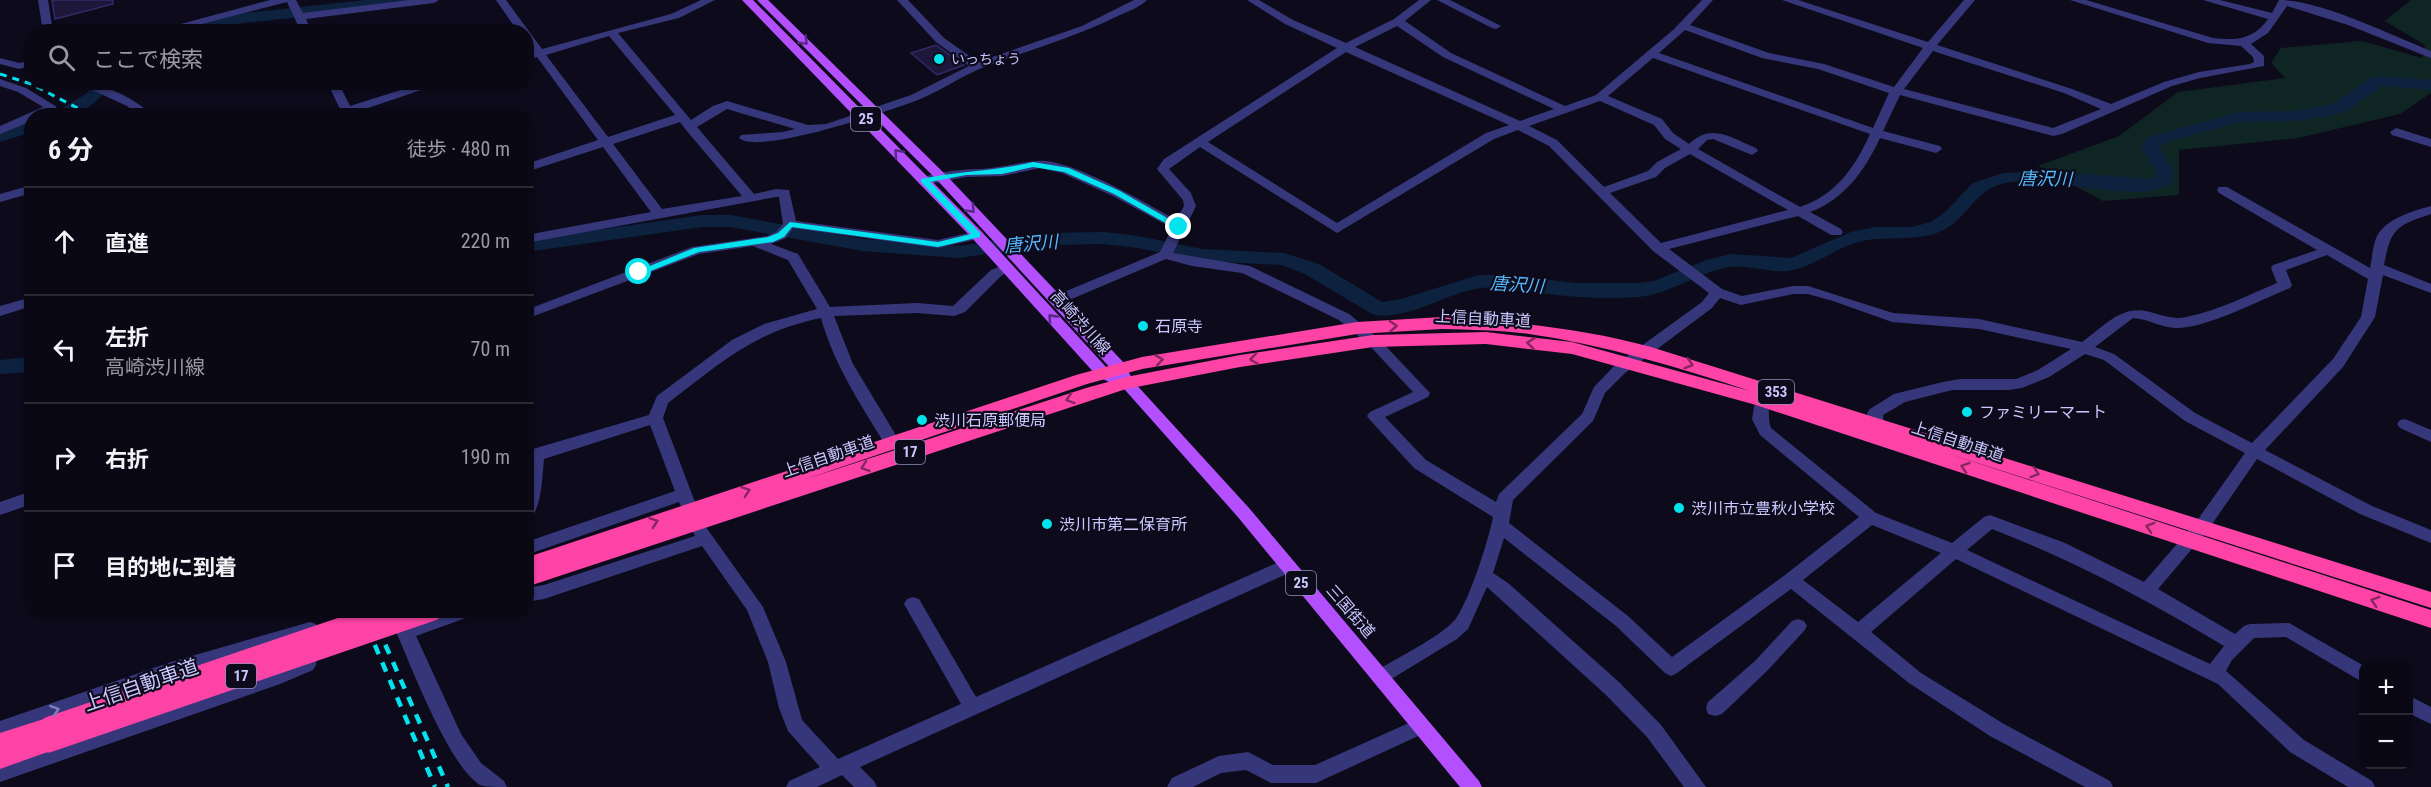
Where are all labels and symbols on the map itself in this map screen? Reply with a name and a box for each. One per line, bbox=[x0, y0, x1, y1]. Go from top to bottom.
one-way arrow bbox=[797, 34, 807, 45]
place label: いっちょう bbox=[951, 51, 1021, 67]
marker: いっちょう bbox=[932, 52, 946, 66]
road number: 25 bbox=[851, 107, 881, 131]
one-way arrow bbox=[894, 149, 905, 159]
water label: 唐沢川 bbox=[2018, 168, 2074, 190]
one-way arrow bbox=[964, 202, 975, 213]
route end bbox=[1165, 213, 1191, 239]
water label: 唐沢川 bbox=[1003, 231, 1061, 256]
route start bbox=[625, 258, 651, 284]
water label: 唐沢川 bbox=[1489, 272, 1547, 297]
street label: 高崎渋川線 bbox=[1047, 286, 1114, 358]
street label: 上信自動車道 bbox=[1435, 306, 1531, 330]
one-way arrow bbox=[1048, 314, 1059, 324]
place label: 石原寺 bbox=[1155, 317, 1203, 336]
marker: 石原寺 bbox=[1136, 319, 1150, 333]
one-way arrow bbox=[1389, 319, 1398, 332]
one-way arrow bbox=[1527, 337, 1536, 349]
one-way arrow bbox=[1250, 352, 1259, 364]
one-way arrow bbox=[1154, 355, 1164, 367]
one-way arrow bbox=[1683, 357, 1694, 370]
road number: 353 bbox=[1758, 380, 1794, 404]
one-way arrow bbox=[1065, 392, 1076, 404]
place label: ファミリーマート bbox=[1979, 403, 2107, 422]
marker: ファミリーマート bbox=[1960, 405, 1974, 419]
place label: 渋川石原郵便局 bbox=[934, 411, 1046, 430]
marker: 渋川石原郵便局 bbox=[915, 413, 929, 427]
street label: 上信自動車道 bbox=[1909, 418, 2006, 465]
street label: 上信自動車道 bbox=[780, 432, 877, 481]
road number: 17 bbox=[895, 440, 925, 464]
one-way arrow bbox=[860, 460, 871, 473]
one-way arrow bbox=[1960, 461, 1971, 474]
one-way arrow bbox=[2029, 466, 2040, 479]
one-way arrow bbox=[740, 486, 751, 498]
place label: 渋川市立豊秋小学校 bbox=[1691, 499, 1835, 518]
marker: 渋川市立豊秋小学校 bbox=[1672, 501, 1686, 515]
place label: 渋川市第二保育所 bbox=[1059, 515, 1187, 534]
one-way arrow bbox=[648, 517, 659, 530]
marker: 渋川市第二保育所 bbox=[1040, 517, 1054, 531]
one-way arrow bbox=[2145, 522, 2156, 534]
road number: 25 bbox=[1286, 571, 1316, 595]
street label: 三国街道 bbox=[1322, 581, 1379, 642]
one-way arrow bbox=[2370, 595, 2381, 608]
street label: 上信自動車道 bbox=[80, 654, 202, 716]
road number: 17 bbox=[226, 664, 256, 688]
one-way arrow bbox=[49, 705, 60, 718]

